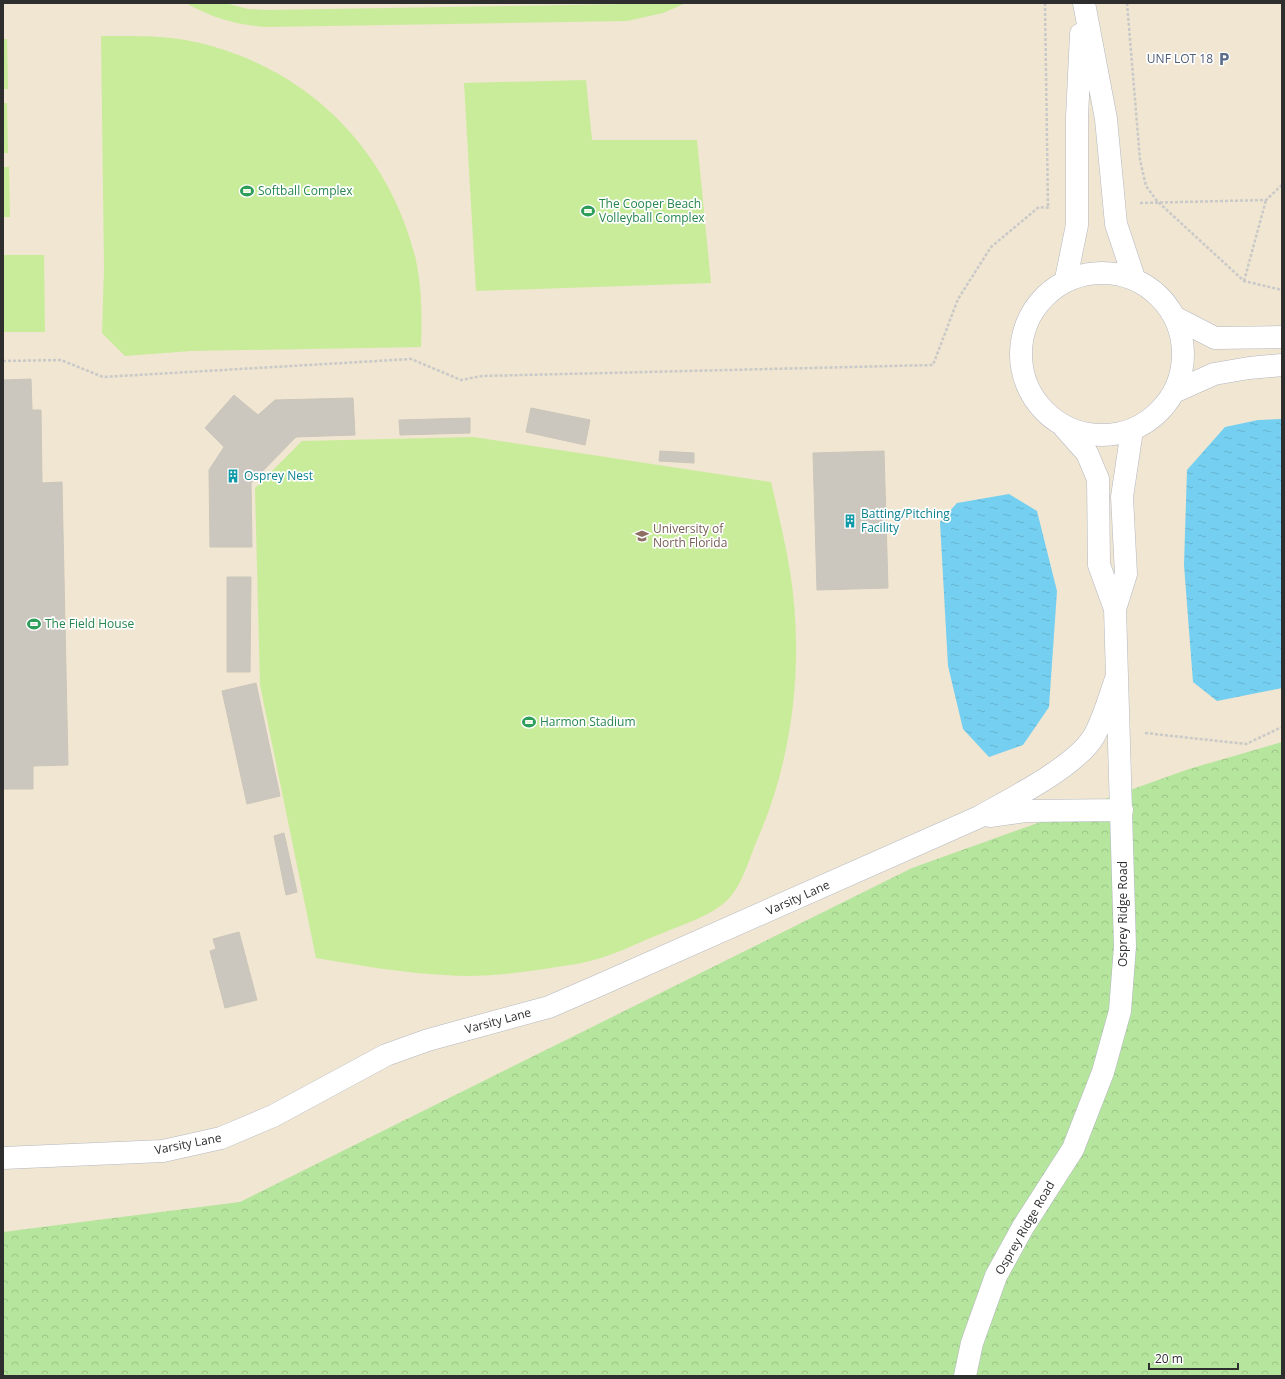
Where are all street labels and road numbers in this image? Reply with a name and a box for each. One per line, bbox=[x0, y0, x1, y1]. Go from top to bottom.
street label: Osprey Ridge Road bbox=[1114, 861, 1131, 967]
street label: Varsity Lane bbox=[763, 876, 833, 919]
street label: Varsity Lane bbox=[463, 1003, 533, 1038]
street label: Varsity Lane bbox=[153, 1129, 223, 1158]
street label: Osprey Ridge Road bbox=[991, 1178, 1058, 1278]

